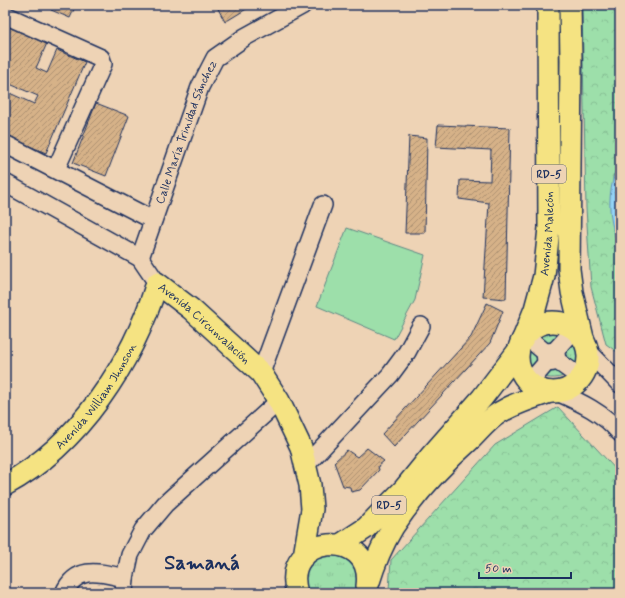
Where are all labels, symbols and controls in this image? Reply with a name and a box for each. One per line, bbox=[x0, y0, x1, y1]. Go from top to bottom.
street label: Calle María Trinidad Sánchez bbox=[153, 58, 221, 207]
road number: RD-5 bbox=[532, 165, 566, 183]
street label: Avenida Malecón bbox=[537, 191, 558, 277]
street label: Avenida Circunvalación bbox=[154, 280, 253, 368]
street label: Avenida William Jhonson bbox=[52, 340, 141, 454]
road number: RD-5 bbox=[372, 496, 406, 514]
district label: Samaná bbox=[164, 550, 240, 577]
scale bar bbox=[479, 554, 571, 580]
text: 50 m bbox=[485, 561, 512, 577]

